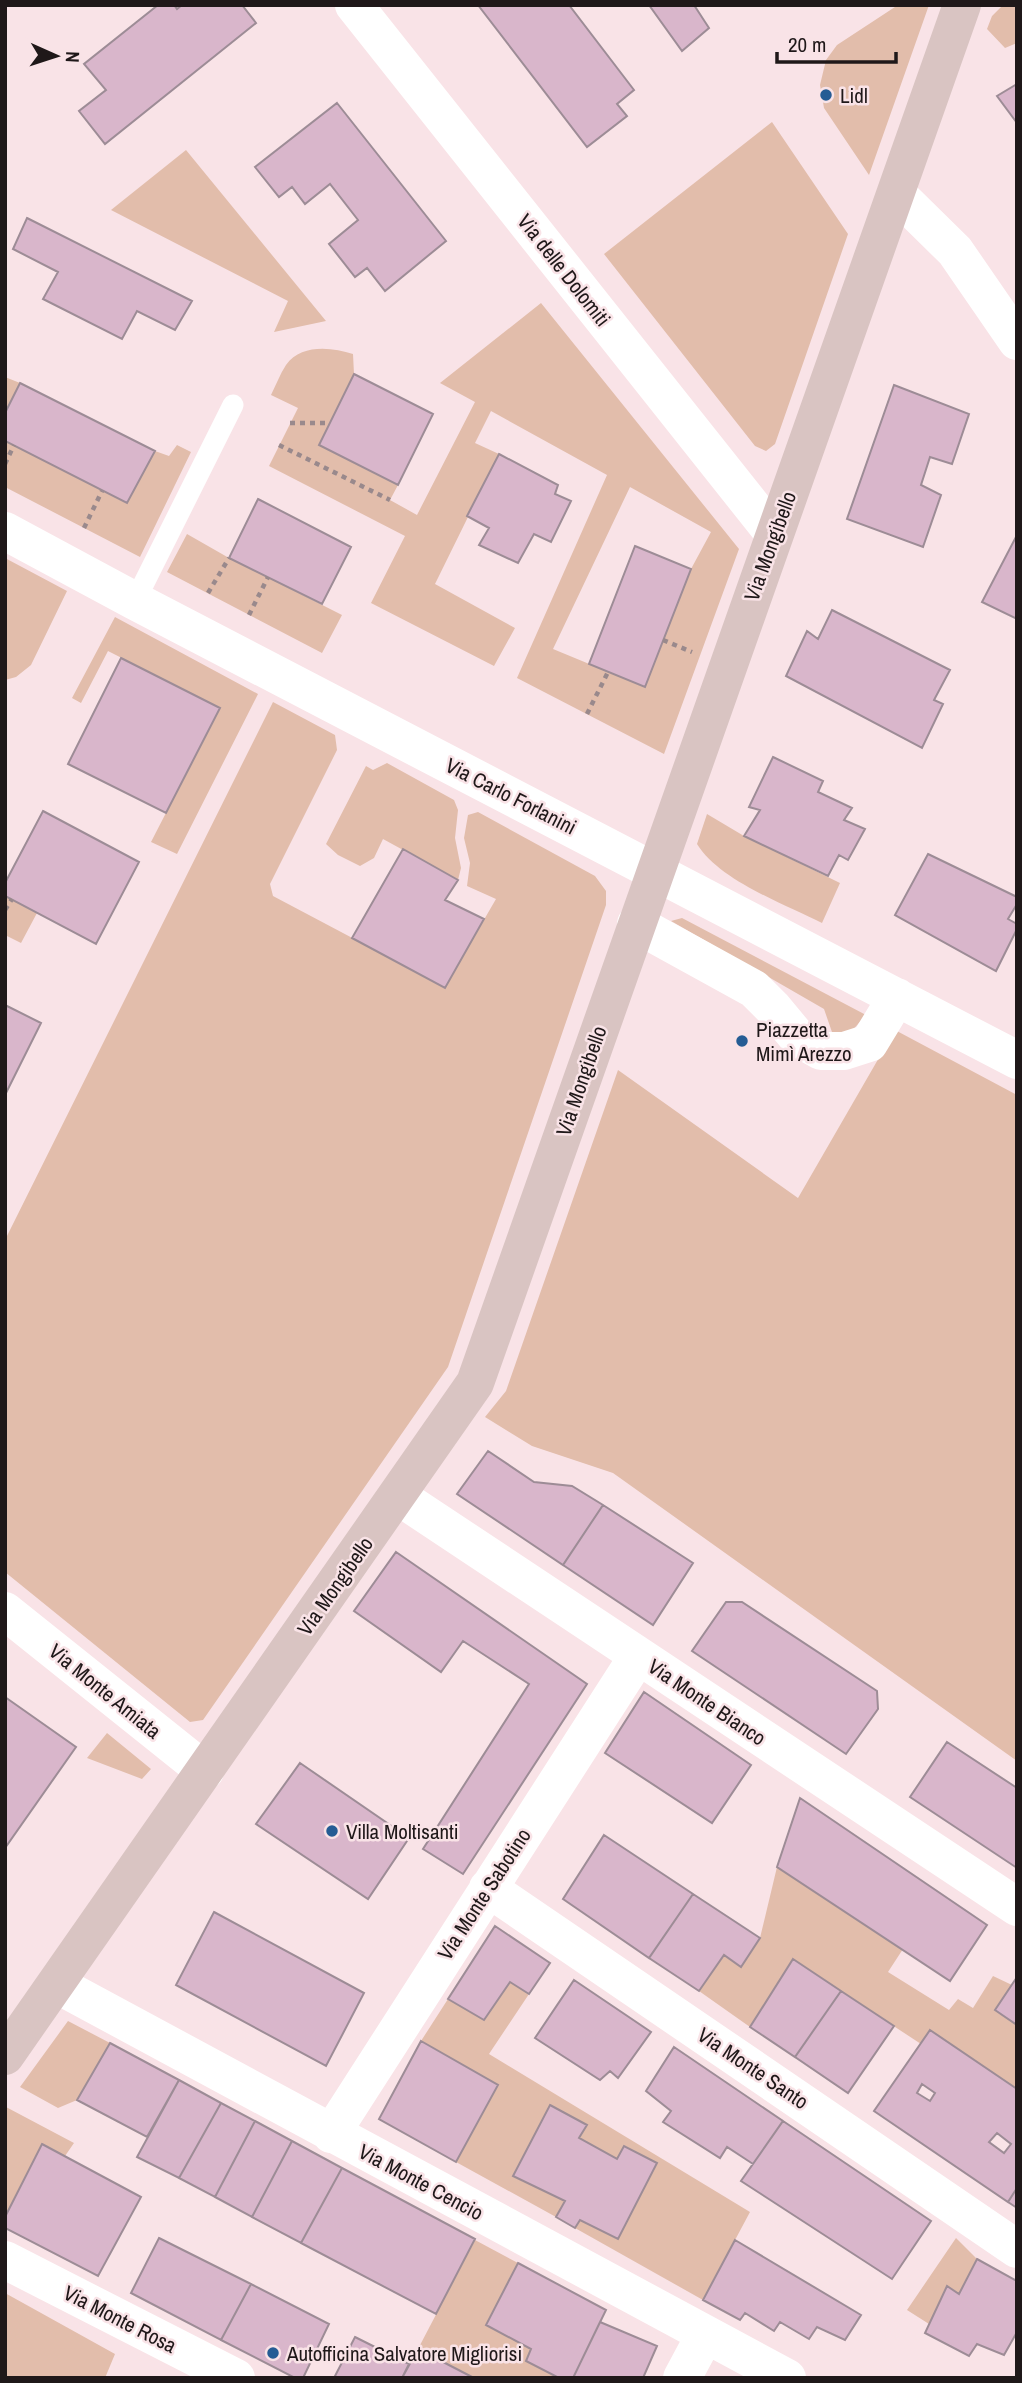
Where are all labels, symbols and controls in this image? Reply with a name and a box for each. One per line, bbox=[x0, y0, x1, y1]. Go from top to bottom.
north arrow bbox=[21, 21, 91, 91]
scale bar bbox=[777, 21, 896, 65]
text: 20 m bbox=[788, 30, 826, 59]
text: N bbox=[60, 51, 86, 63]
place label: Lidl bbox=[840, 81, 868, 110]
marker: Lidl bbox=[818, 87, 834, 103]
street label: Via delle Dolomiti bbox=[511, 208, 617, 332]
street label: Via Mongibello bbox=[737, 487, 803, 605]
street label: Via Carlo Forlanini bbox=[441, 751, 581, 841]
place label: Piazzetta Mimì Arezzo bbox=[756, 1015, 852, 1068]
street label: Via Mongibello bbox=[549, 1022, 613, 1140]
marker: Piazzetta Mimì Arezzo bbox=[734, 1033, 750, 1049]
street label: Via Mongibello bbox=[290, 1531, 380, 1641]
street label: Via Monte Amiata bbox=[43, 1637, 168, 1746]
street label: Via Monte Bianco bbox=[642, 1652, 772, 1752]
place label: Villa Moltisanti bbox=[346, 1817, 459, 1846]
street label: Via Monte Sabotino bbox=[430, 1822, 538, 1966]
marker: Villa Moltisanti bbox=[324, 1823, 340, 1839]
street label: Via Monte Santo bbox=[692, 2020, 814, 2116]
street label: Via Monte Cencio bbox=[353, 2137, 489, 2227]
street label: Via Monte Rosa bbox=[59, 2278, 182, 2360]
place label: Autofficina Salvatore Migliorisi bbox=[286, 2339, 522, 2368]
marker: Autofficina Salvatore Migliorisi bbox=[265, 2345, 281, 2361]

